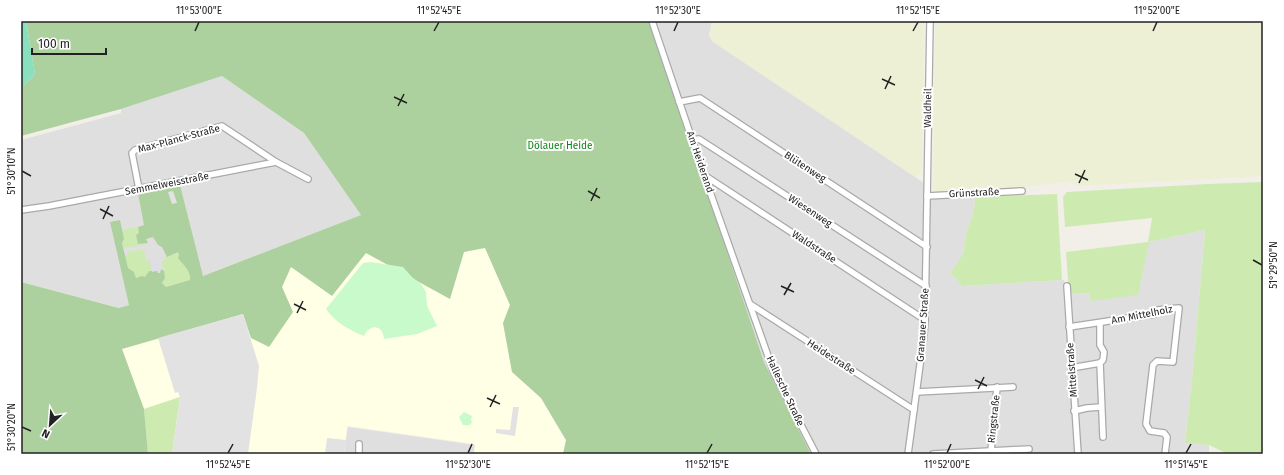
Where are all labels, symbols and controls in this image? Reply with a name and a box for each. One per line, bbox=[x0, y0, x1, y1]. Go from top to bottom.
text: 11°53'00"E bbox=[176, 5, 222, 17]
text: 11°52'45"E bbox=[417, 5, 461, 17]
text: 11°52'30"E bbox=[655, 5, 701, 17]
text: 11°52'15"E bbox=[896, 5, 940, 17]
text: 11°52'00"E bbox=[1134, 5, 1180, 17]
scale bar bbox=[32, 30, 106, 56]
text: 100 m bbox=[38, 37, 70, 51]
street label: Waldheil bbox=[922, 88, 934, 128]
street label: Max-Planck-Straße bbox=[137, 122, 221, 156]
street label: Am Heiderand bbox=[684, 130, 716, 194]
park label: Dölauer Heide bbox=[528, 140, 592, 152]
text: 51°30'10"N bbox=[6, 147, 18, 195]
street label: Blütenweg bbox=[782, 149, 829, 185]
street label: Semmelweisstraße bbox=[124, 170, 210, 198]
street label: Grünstraße bbox=[948, 186, 1000, 200]
street label: Wiesenweg bbox=[786, 192, 835, 230]
street label: Waldstraße bbox=[789, 228, 839, 266]
text: 51°29'50"N bbox=[1268, 241, 1280, 289]
street label: Granauer Straße bbox=[914, 288, 932, 362]
street label: Am Mittelholz bbox=[1110, 303, 1174, 327]
street label: Heidestraße bbox=[805, 337, 857, 377]
street label: Mittelstraße bbox=[1064, 342, 1080, 398]
street label: Hallesche Straße bbox=[763, 354, 807, 428]
street label: Ringstraße bbox=[985, 394, 1003, 444]
text: 51°30'20"N bbox=[6, 403, 18, 451]
north arrow bbox=[30, 405, 70, 445]
text: N bbox=[40, 426, 52, 441]
text: 11°52'45"E bbox=[206, 459, 250, 471]
text: 11°52'30"E bbox=[445, 459, 491, 471]
text: 11°52'15"E bbox=[685, 459, 729, 471]
text: 11°52'00"E bbox=[924, 459, 970, 471]
text: 11°51'45"E bbox=[1164, 459, 1208, 471]

